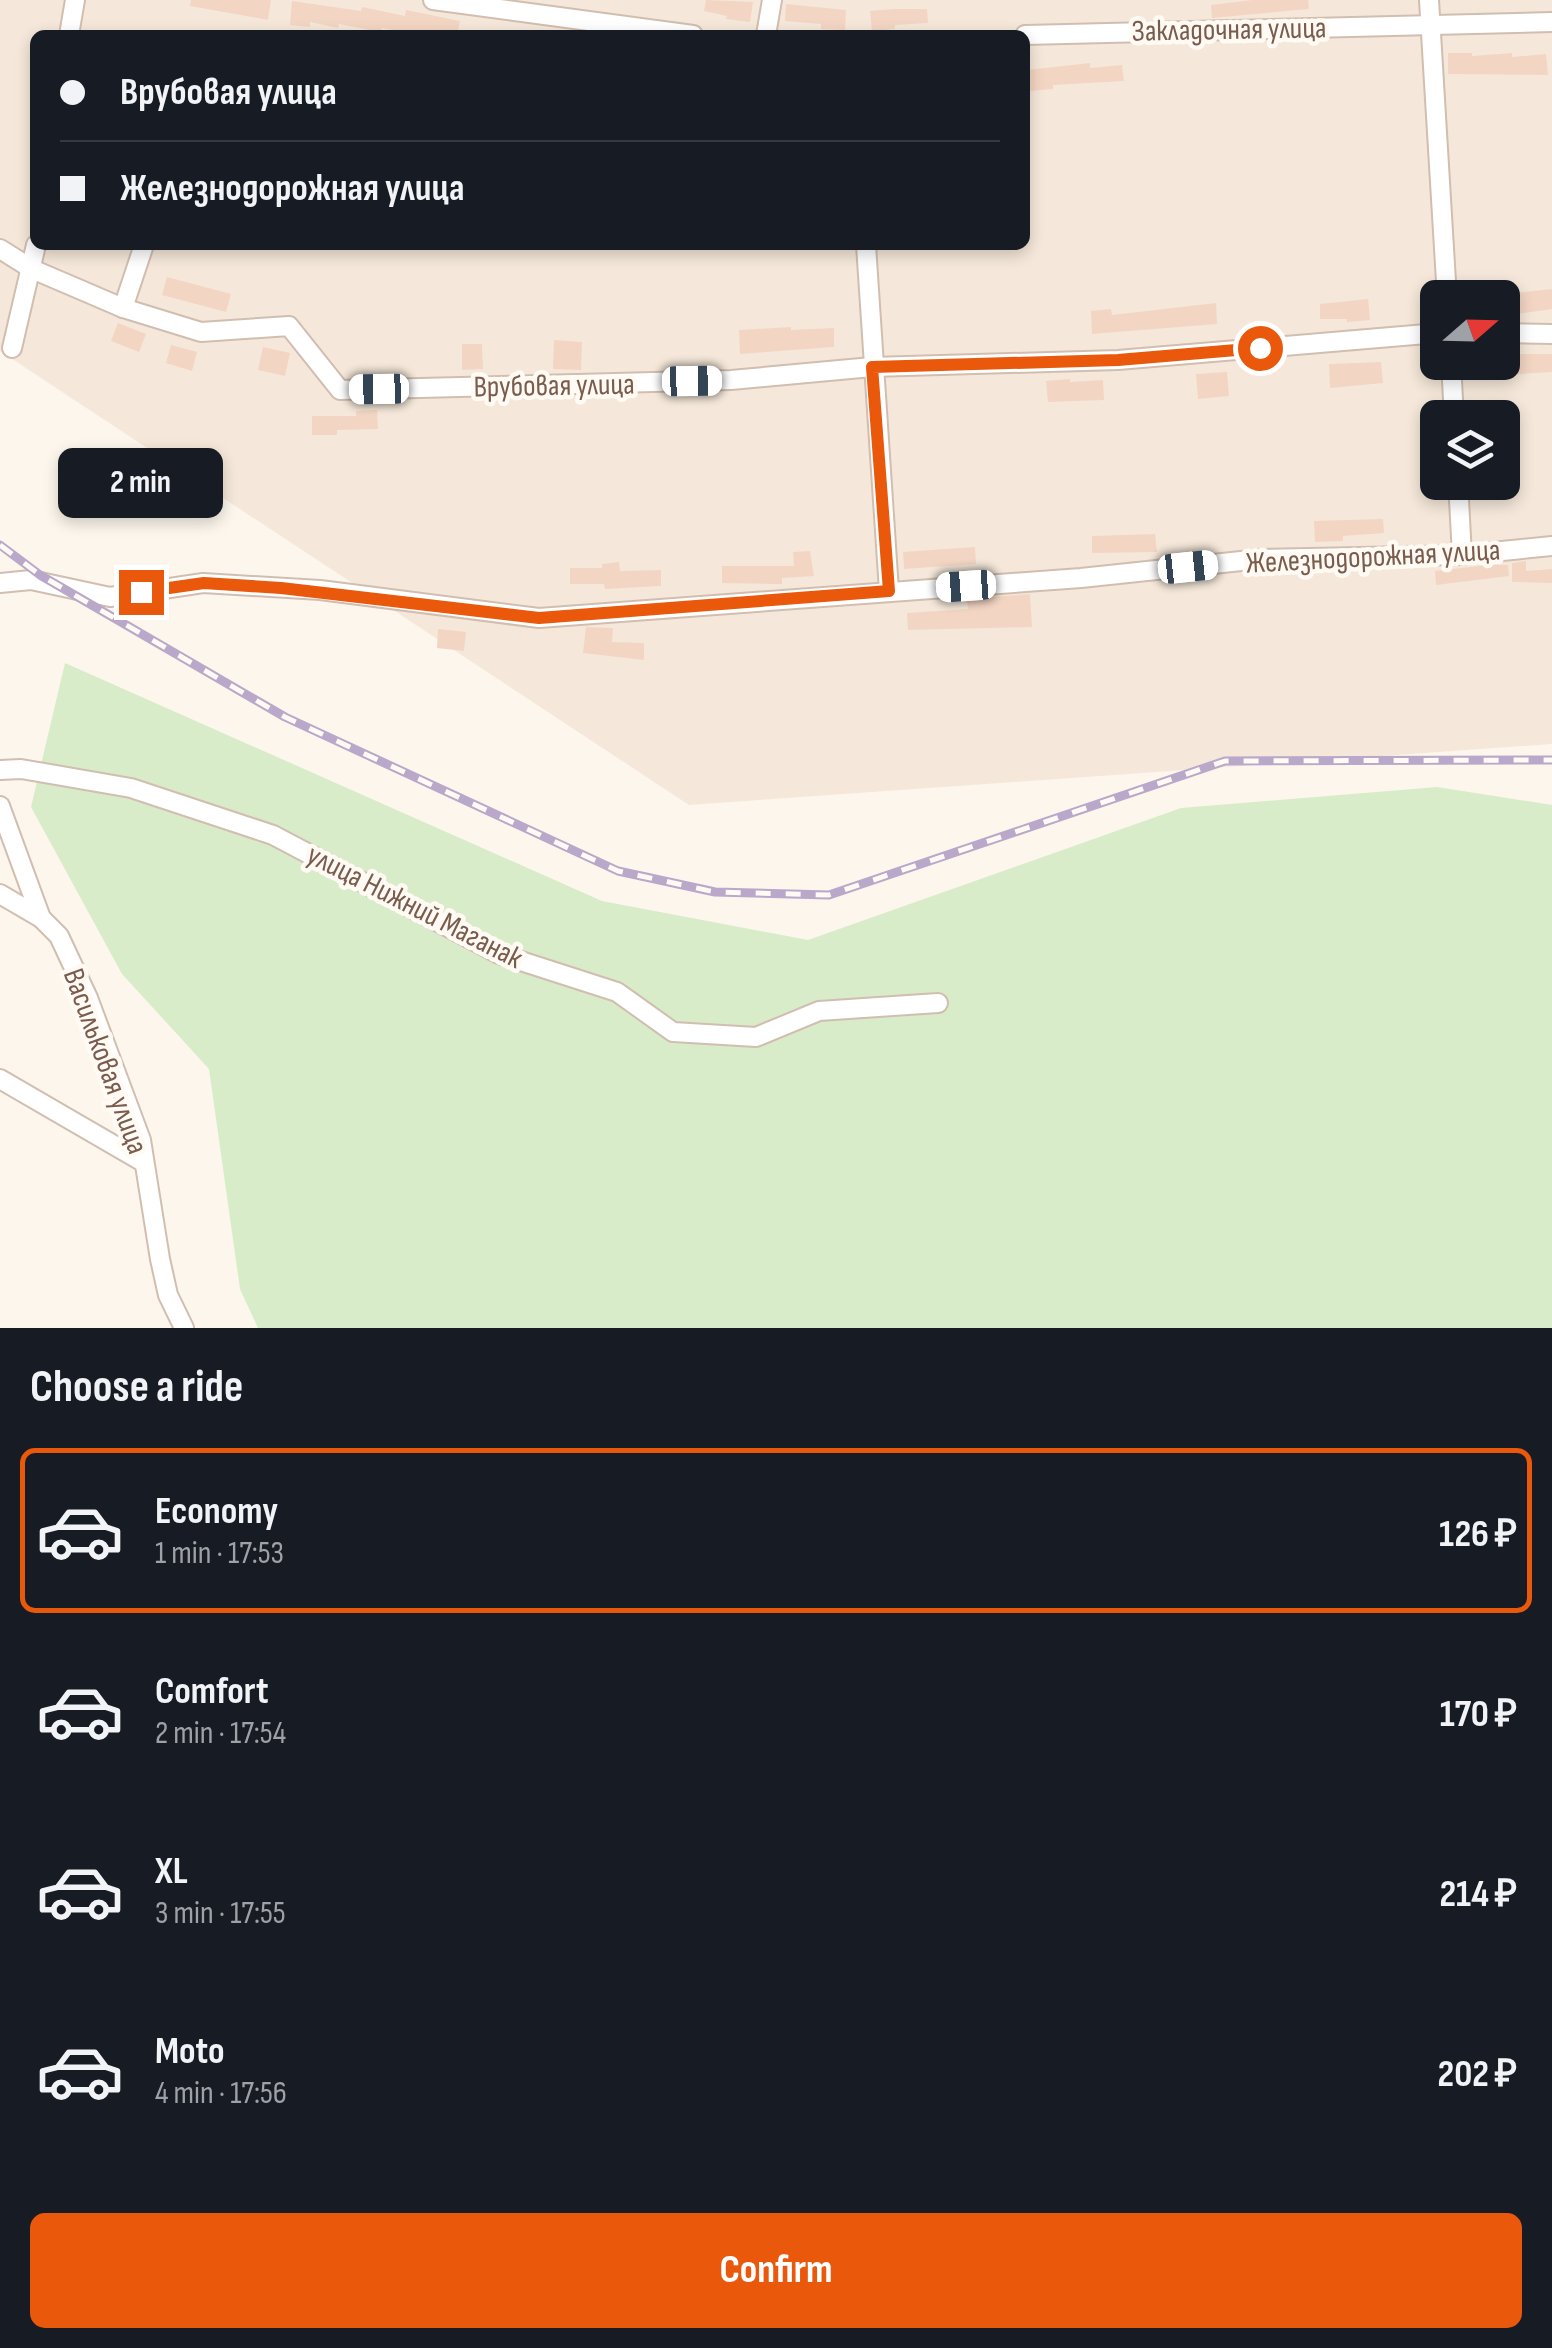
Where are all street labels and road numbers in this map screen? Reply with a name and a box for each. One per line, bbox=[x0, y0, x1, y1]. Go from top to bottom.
street label: Закладочная улица bbox=[1131, 10, 1327, 50]
street label: Врубовая улица bbox=[473, 367, 635, 405]
street label: Железнодорожная улица bbox=[1245, 532, 1501, 582]
street label: улица Нижний Маганак bbox=[301, 837, 529, 977]
street label: Васильковая улица bbox=[55, 964, 155, 1159]

